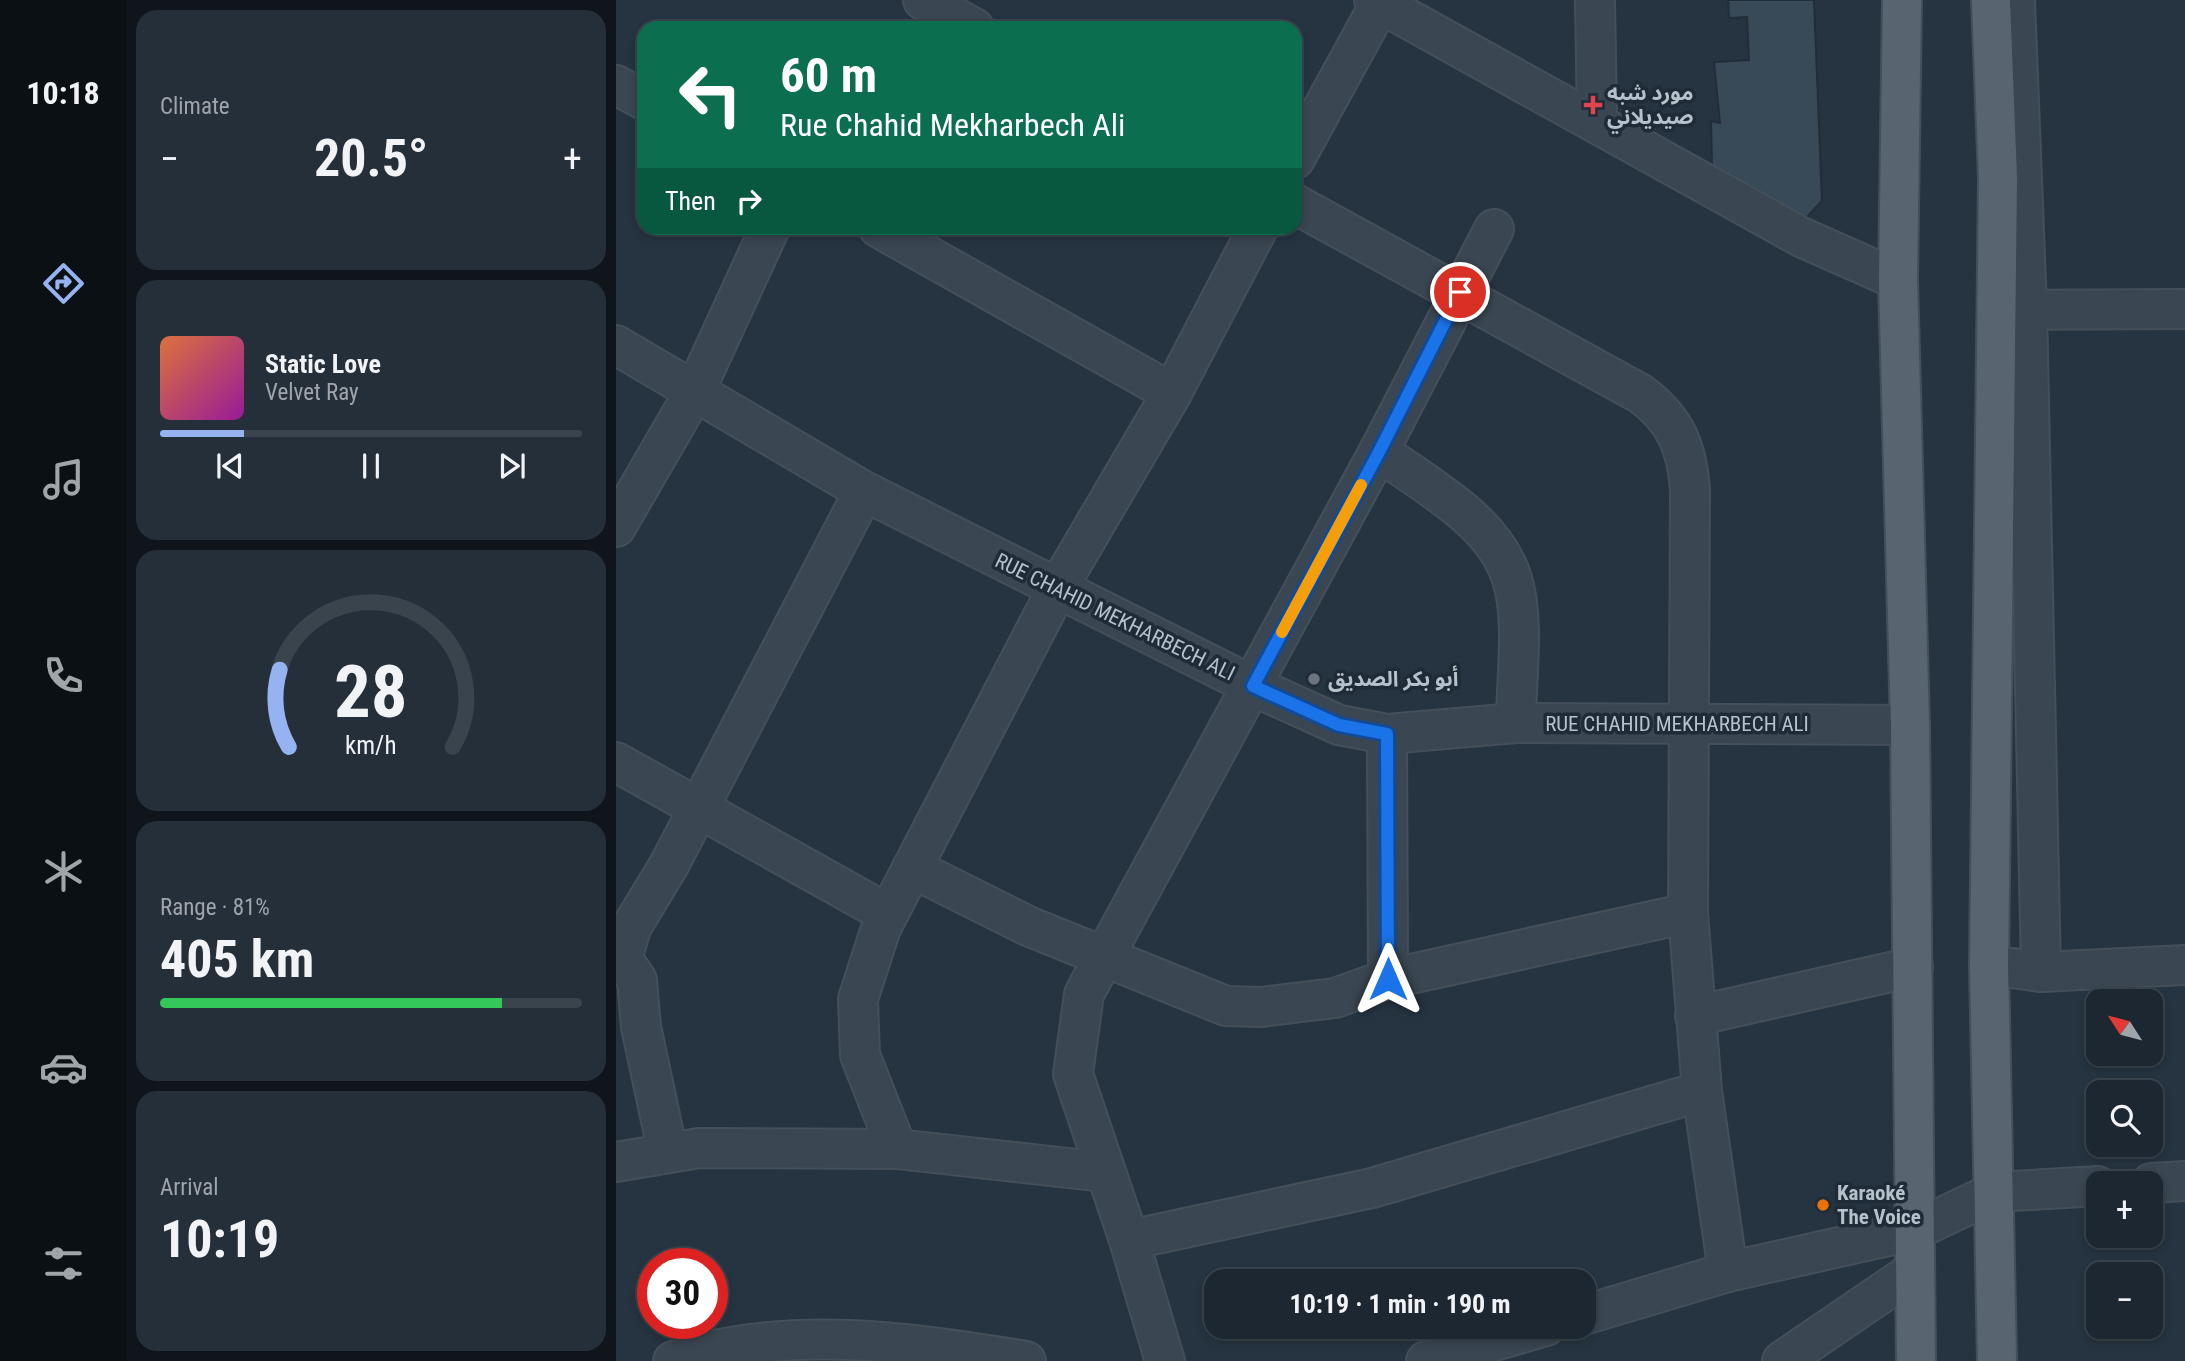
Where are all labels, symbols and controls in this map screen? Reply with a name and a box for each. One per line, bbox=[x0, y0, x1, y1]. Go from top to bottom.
text: 60 m bbox=[780, 47, 877, 104]
icon: left bbox=[665, 49, 756, 140]
text: 10:18 bbox=[26, 74, 100, 112]
place label: مورد شبه صيديلاني bbox=[1607, 81, 1694, 134]
text: Climate bbox=[160, 93, 230, 120]
marker: مورد شبه صيديلاني bbox=[1585, 97, 1601, 113]
text: Rue Chahid Mekharbech Ali bbox=[780, 106, 1125, 144]
text: 20.5° bbox=[314, 128, 428, 189]
text: − bbox=[160, 137, 179, 181]
text: + bbox=[563, 137, 582, 181]
icon: right bbox=[730, 182, 768, 220]
text: Then bbox=[665, 186, 716, 216]
icon: directions bbox=[39, 259, 88, 308]
pin bbox=[1430, 262, 1490, 322]
icon: arrive bbox=[1441, 273, 1479, 311]
text: Static Love bbox=[265, 349, 381, 379]
text: Velvet Ray bbox=[265, 379, 359, 406]
icon: previous bbox=[211, 447, 249, 485]
icon: pause bbox=[352, 447, 390, 485]
icon: next bbox=[493, 447, 531, 485]
icon: music bbox=[39, 455, 88, 504]
street label: RUE CHAHID MEKHARBECH ALI bbox=[991, 548, 1239, 686]
text: 28 bbox=[334, 649, 408, 735]
icon: phone bbox=[39, 651, 88, 700]
place label: أبو بكر الصديق bbox=[1328, 665, 1458, 692]
marker: أبو بكر الصديق bbox=[1306, 671, 1322, 687]
street label: RUE CHAHID MEKHARBECH ALI bbox=[1545, 712, 1809, 736]
text: km/h bbox=[345, 730, 397, 759]
icon: climate bbox=[39, 847, 88, 896]
text: Range · 81% bbox=[160, 894, 270, 921]
text: 405 km bbox=[160, 929, 314, 990]
position arrow bbox=[1351, 942, 1425, 1016]
north arrow bbox=[2086, 989, 2163, 1066]
map controls bbox=[2086, 989, 2163, 1339]
icon: car bbox=[39, 1043, 88, 1092]
button: search bbox=[2086, 1080, 2163, 1157]
button: + bbox=[2086, 1171, 2163, 1248]
text: Arrival bbox=[160, 1174, 219, 1201]
place label: Karaoké The Voice bbox=[1837, 1181, 1921, 1229]
marker: Karaoké The Voice bbox=[1815, 1197, 1831, 1213]
text: 10:19 bbox=[160, 1209, 279, 1270]
icon: filters bbox=[39, 1239, 88, 1288]
speed limit sign: 30 bbox=[637, 1248, 728, 1339]
button: − bbox=[2086, 1262, 2163, 1339]
text: 10:19 · 1 min · 190 m bbox=[1290, 1289, 1510, 1319]

